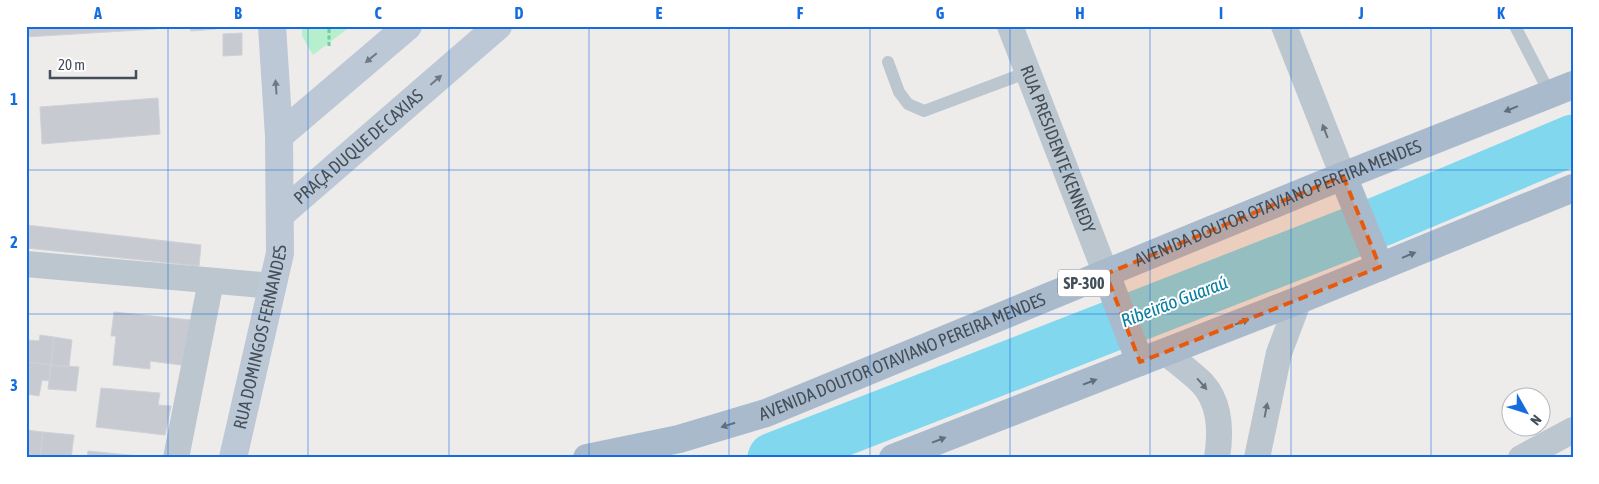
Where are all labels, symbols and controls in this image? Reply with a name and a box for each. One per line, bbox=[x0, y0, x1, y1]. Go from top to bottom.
text: A bbox=[93, 4, 102, 22]
text: B bbox=[234, 4, 242, 22]
text: C bbox=[374, 4, 382, 22]
text: D bbox=[515, 4, 524, 22]
text: E bbox=[656, 4, 663, 22]
text: F bbox=[797, 4, 804, 22]
text: G bbox=[936, 4, 945, 22]
text: H bbox=[1075, 4, 1085, 22]
text: I bbox=[1219, 4, 1223, 22]
text: J bbox=[1357, 4, 1364, 22]
text: K bbox=[1497, 4, 1505, 22]
scale bar bbox=[50, 48, 136, 80]
one-way arrow bbox=[365, 52, 378, 63]
text: 20 m bbox=[58, 56, 85, 73]
street label: RUA PRESIDENTE KENNEDY bbox=[1016, 62, 1100, 236]
one-way arrow bbox=[429, 75, 442, 86]
one-way arrow bbox=[271, 79, 279, 95]
street label: PRAÇA DUQUE DE CAXIAS bbox=[289, 84, 428, 208]
text: 1 bbox=[10, 90, 18, 108]
one-way arrow bbox=[1503, 105, 1518, 113]
one-way arrow bbox=[1321, 123, 1329, 138]
street label: AVENIDA DOUTOR OTAVIANO PEREIRA MENDES bbox=[1131, 135, 1425, 270]
text: 2 bbox=[10, 233, 18, 251]
street label: RUA DOMINGOS FERNANDES bbox=[229, 245, 290, 431]
one-way arrow bbox=[1402, 251, 1416, 259]
road number: SP-300 bbox=[1058, 270, 1110, 296]
water label: Ribeirão Guaraú bbox=[1118, 271, 1230, 331]
street label: AVENIDA DOUTOR OTAVIANO PEREIRA MENDES bbox=[757, 288, 1049, 424]
one-way arrow bbox=[1235, 318, 1249, 326]
text: 3 bbox=[10, 376, 18, 394]
one-way arrow bbox=[1083, 377, 1098, 385]
one-way arrow bbox=[1196, 378, 1207, 391]
north arrow bbox=[1502, 386, 1552, 436]
one-way arrow bbox=[1263, 401, 1271, 417]
text: N bbox=[1527, 412, 1545, 428]
one-way arrow bbox=[720, 422, 735, 430]
one-way arrow bbox=[932, 436, 947, 444]

